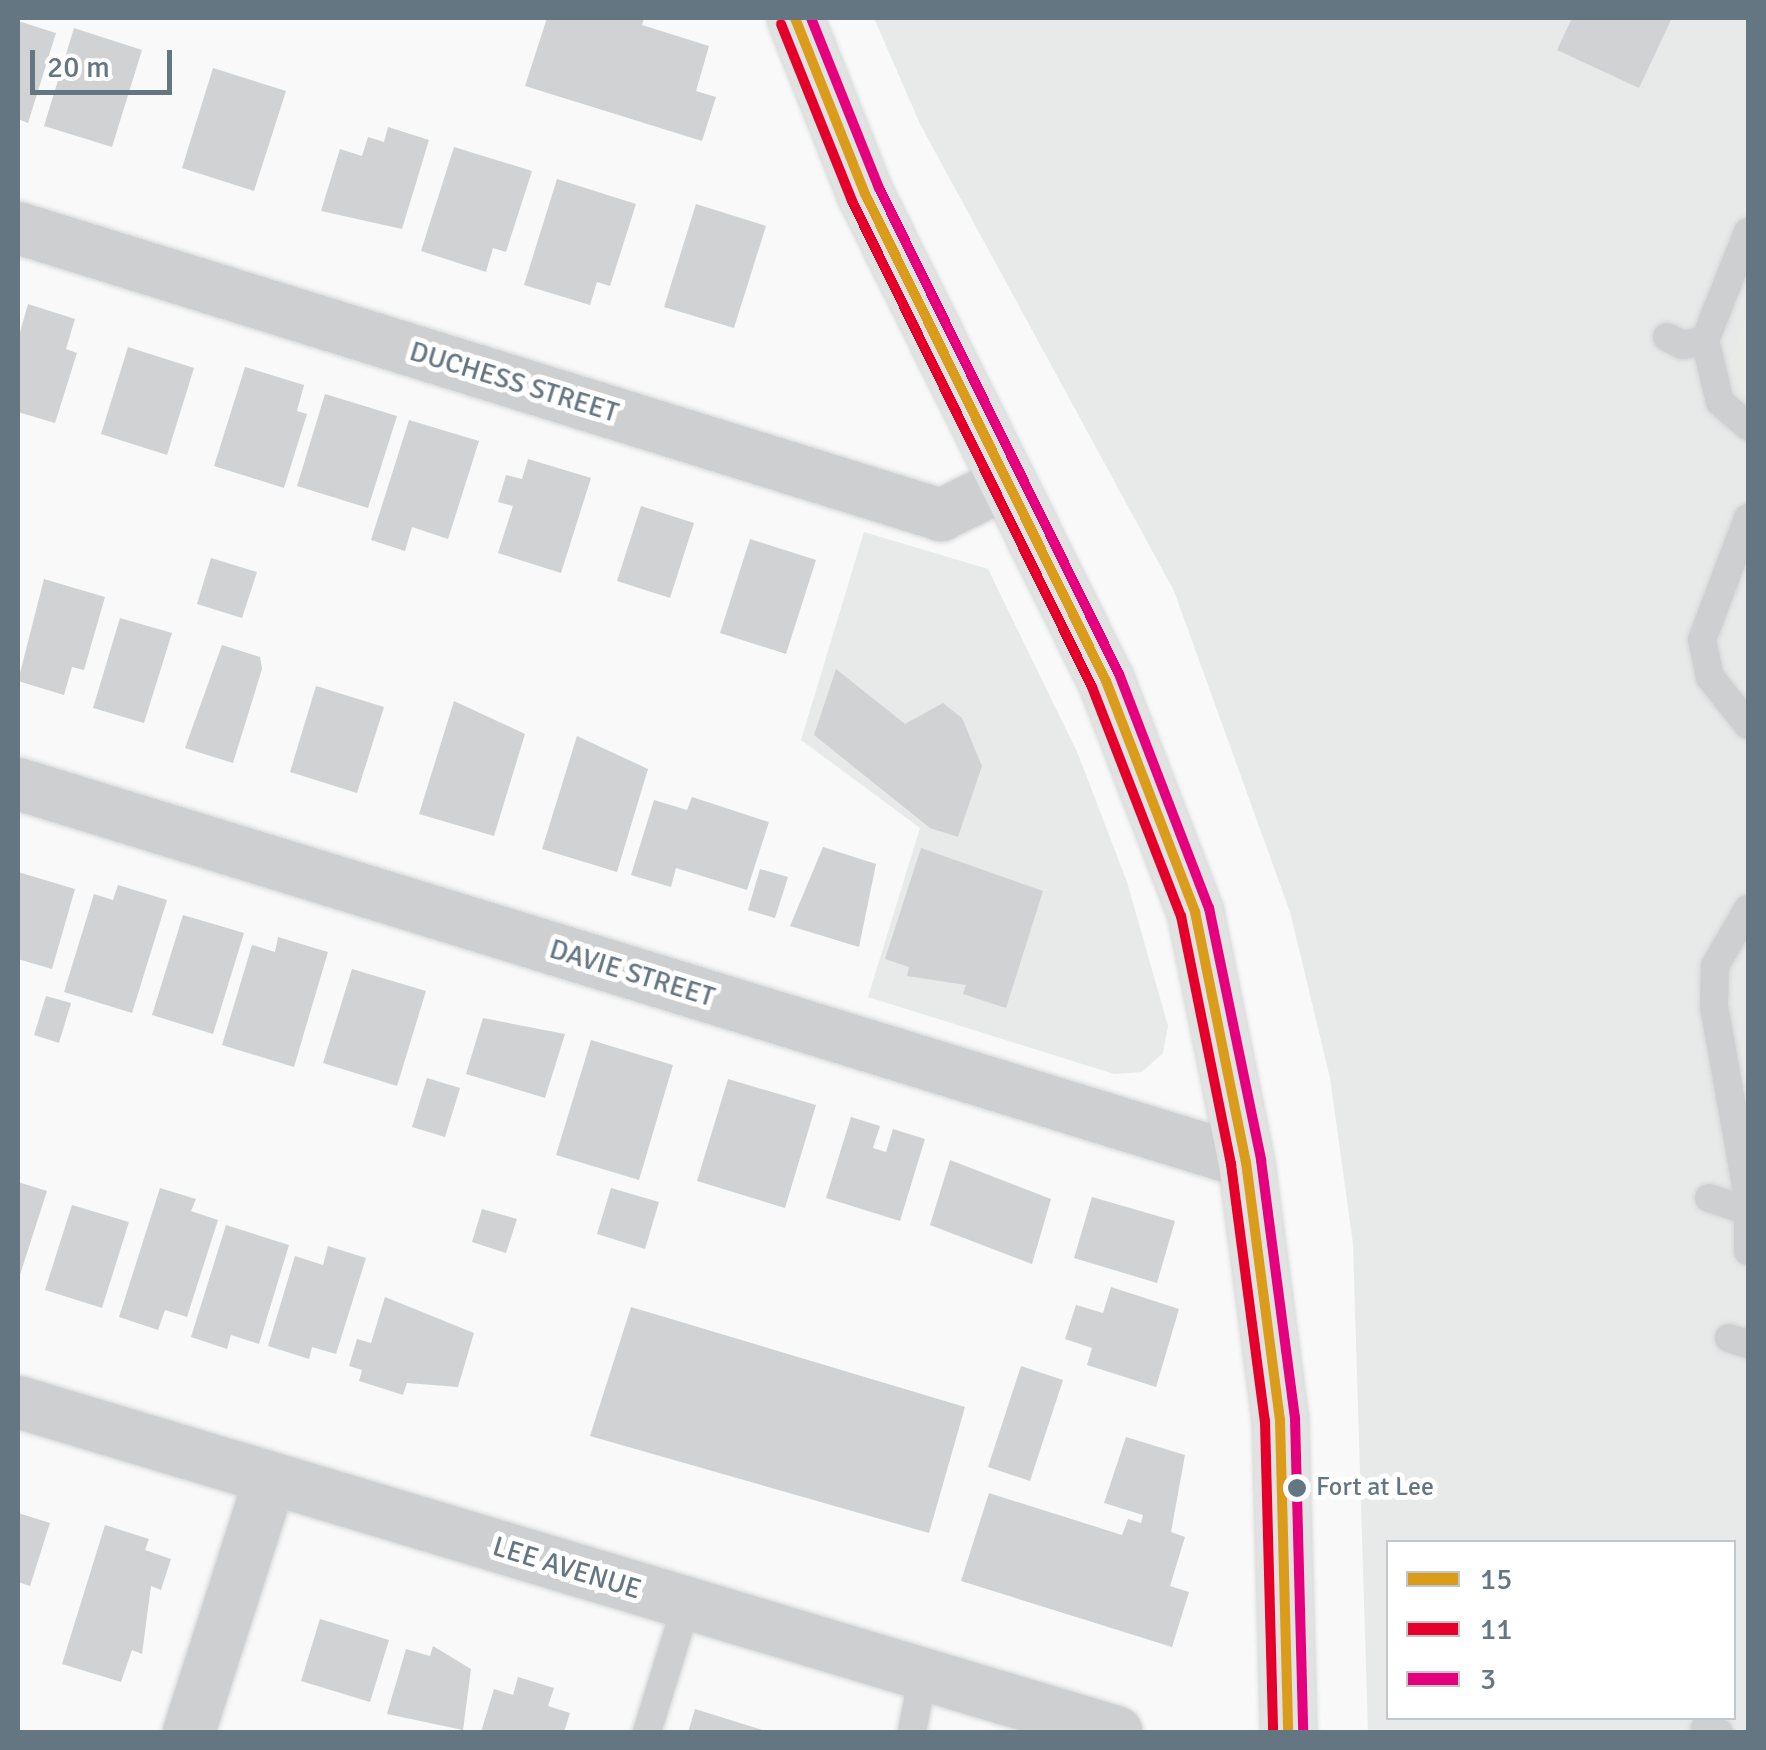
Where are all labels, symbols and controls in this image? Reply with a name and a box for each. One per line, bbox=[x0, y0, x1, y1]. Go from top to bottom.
scale bar bbox=[35, 30, 178, 92]
text: 20 m bbox=[47, 49, 110, 86]
street label: DUCHESS STREET bbox=[406, 334, 622, 430]
street label: DAVIE STREET bbox=[545, 932, 719, 1014]
place label: Fort at Lee bbox=[1316, 1472, 1434, 1504]
marker: Fort at Lee bbox=[1287, 1478, 1307, 1498]
street label: LEE AVENUE bbox=[489, 1530, 645, 1606]
legend bbox=[1386, 1540, 1736, 1720]
text: 15 bbox=[1480, 1561, 1512, 1598]
text: 11 bbox=[1480, 1611, 1512, 1648]
text: 3 bbox=[1480, 1661, 1496, 1698]

